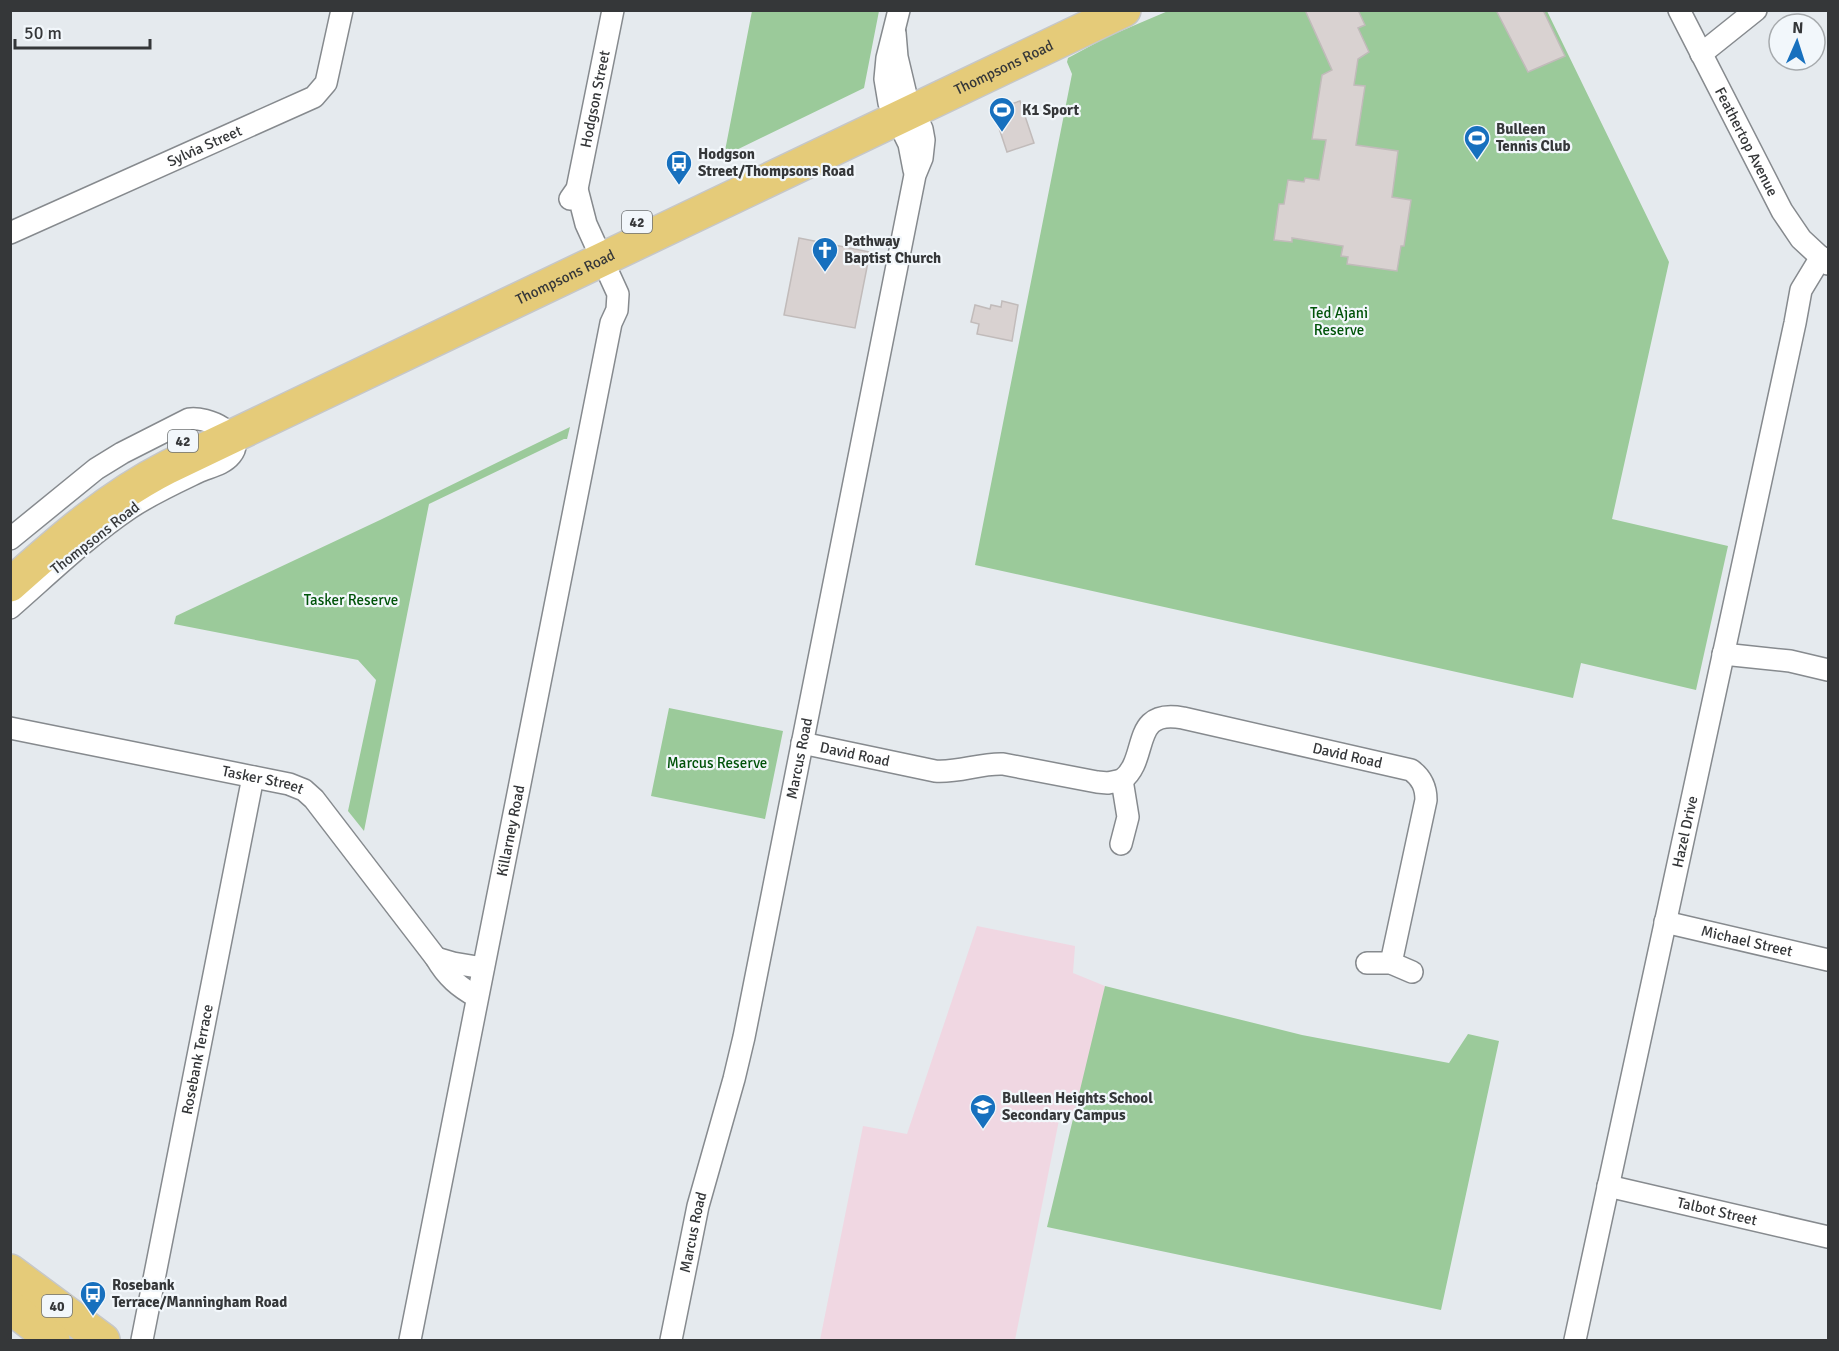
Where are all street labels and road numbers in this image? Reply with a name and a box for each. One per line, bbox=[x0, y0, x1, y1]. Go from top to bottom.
street label: Thompsons Road bbox=[951, 36, 1056, 99]
street label: Hodgson Street bbox=[577, 49, 614, 149]
street label: Feathertop Avenue bbox=[1711, 84, 1782, 199]
street label: Sylvia Street bbox=[164, 121, 245, 171]
road number: 42 bbox=[622, 211, 652, 233]
street label: Thompsons Road bbox=[513, 246, 618, 309]
road number: 42 bbox=[168, 430, 198, 452]
street label: Thompsons Road bbox=[47, 498, 143, 578]
street label: Marcus Road bbox=[782, 716, 816, 800]
street label: David Road bbox=[818, 738, 892, 770]
street label: David Road bbox=[1311, 739, 1384, 772]
street label: Tasker Street bbox=[220, 762, 306, 798]
street label: Killarney Road bbox=[493, 784, 528, 878]
street label: Hazel Drive bbox=[1668, 794, 1701, 869]
street label: Michael Street bbox=[1699, 922, 1794, 960]
street label: Rosebank Terrace bbox=[178, 1003, 217, 1116]
street label: Marcus Road bbox=[676, 1190, 711, 1274]
street label: Talbot Street bbox=[1675, 1193, 1759, 1229]
road number: 40 bbox=[42, 1295, 72, 1317]

